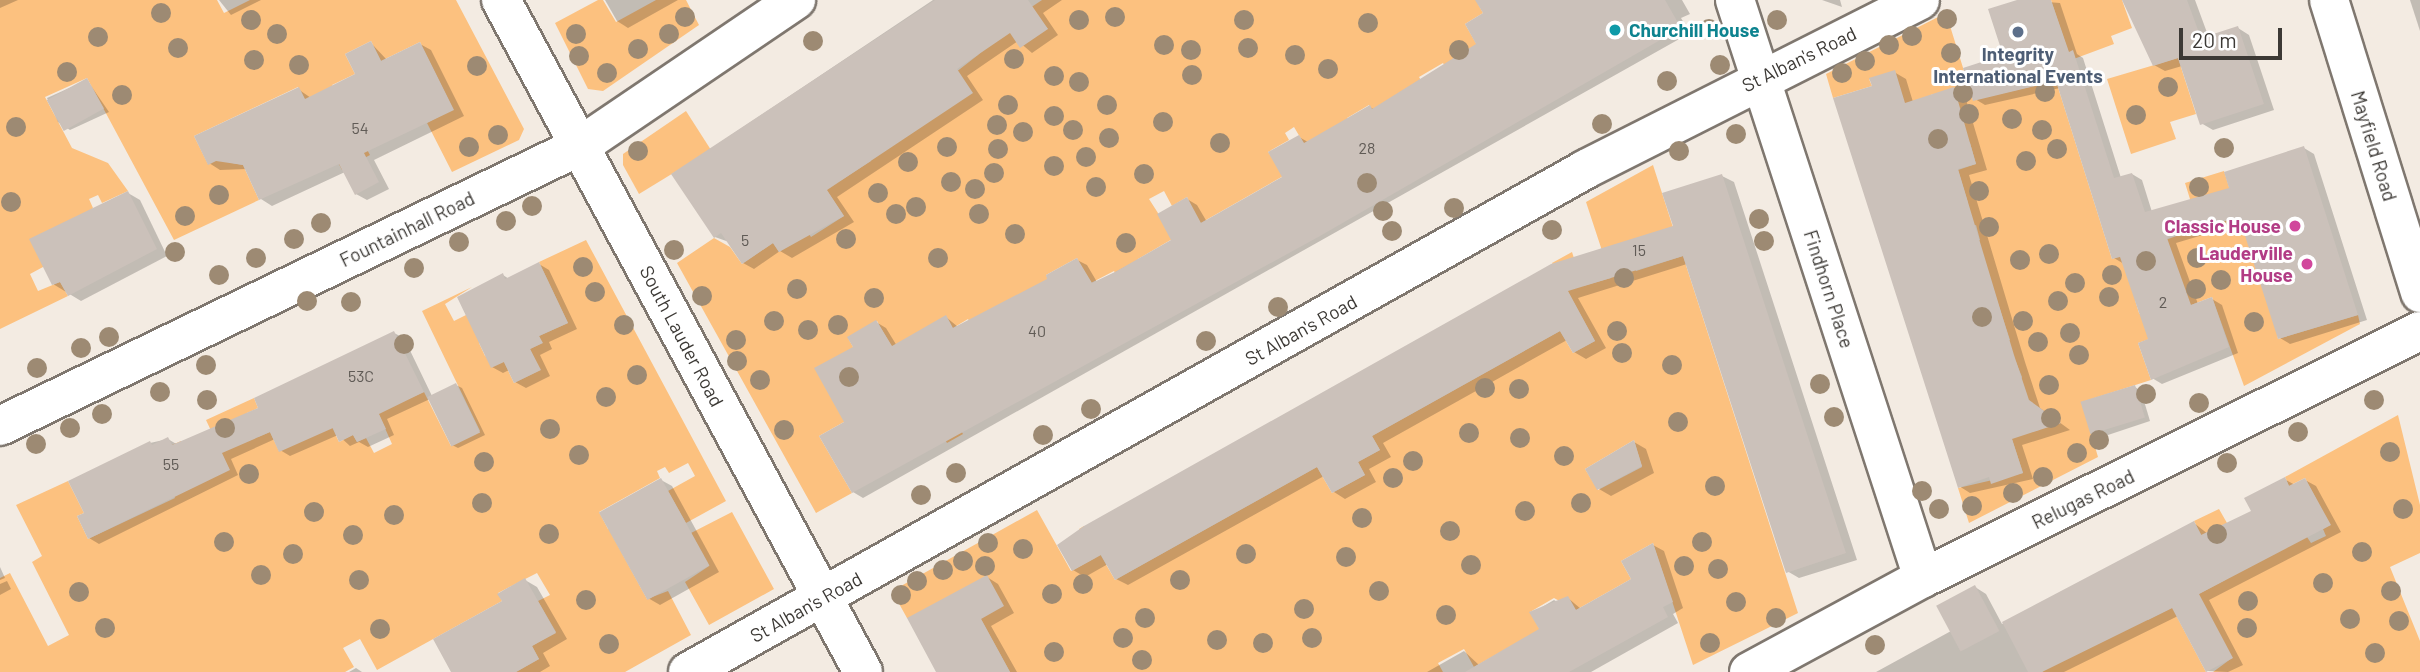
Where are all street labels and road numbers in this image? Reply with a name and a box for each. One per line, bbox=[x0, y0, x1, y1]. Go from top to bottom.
street label: St Alban's Road bbox=[1738, 21, 1860, 97]
street label: Mayfield Road bbox=[2346, 88, 2402, 204]
street label: Fountainhall Road bbox=[336, 187, 478, 271]
street label: Findhorn Place bbox=[1799, 227, 1859, 351]
street label: South Lauder Road bbox=[635, 262, 729, 410]
street label: St Alban's Road bbox=[1241, 290, 1361, 370]
street label: Relugas Road bbox=[2028, 464, 2138, 534]
street label: St Alban's Road bbox=[746, 567, 866, 647]

